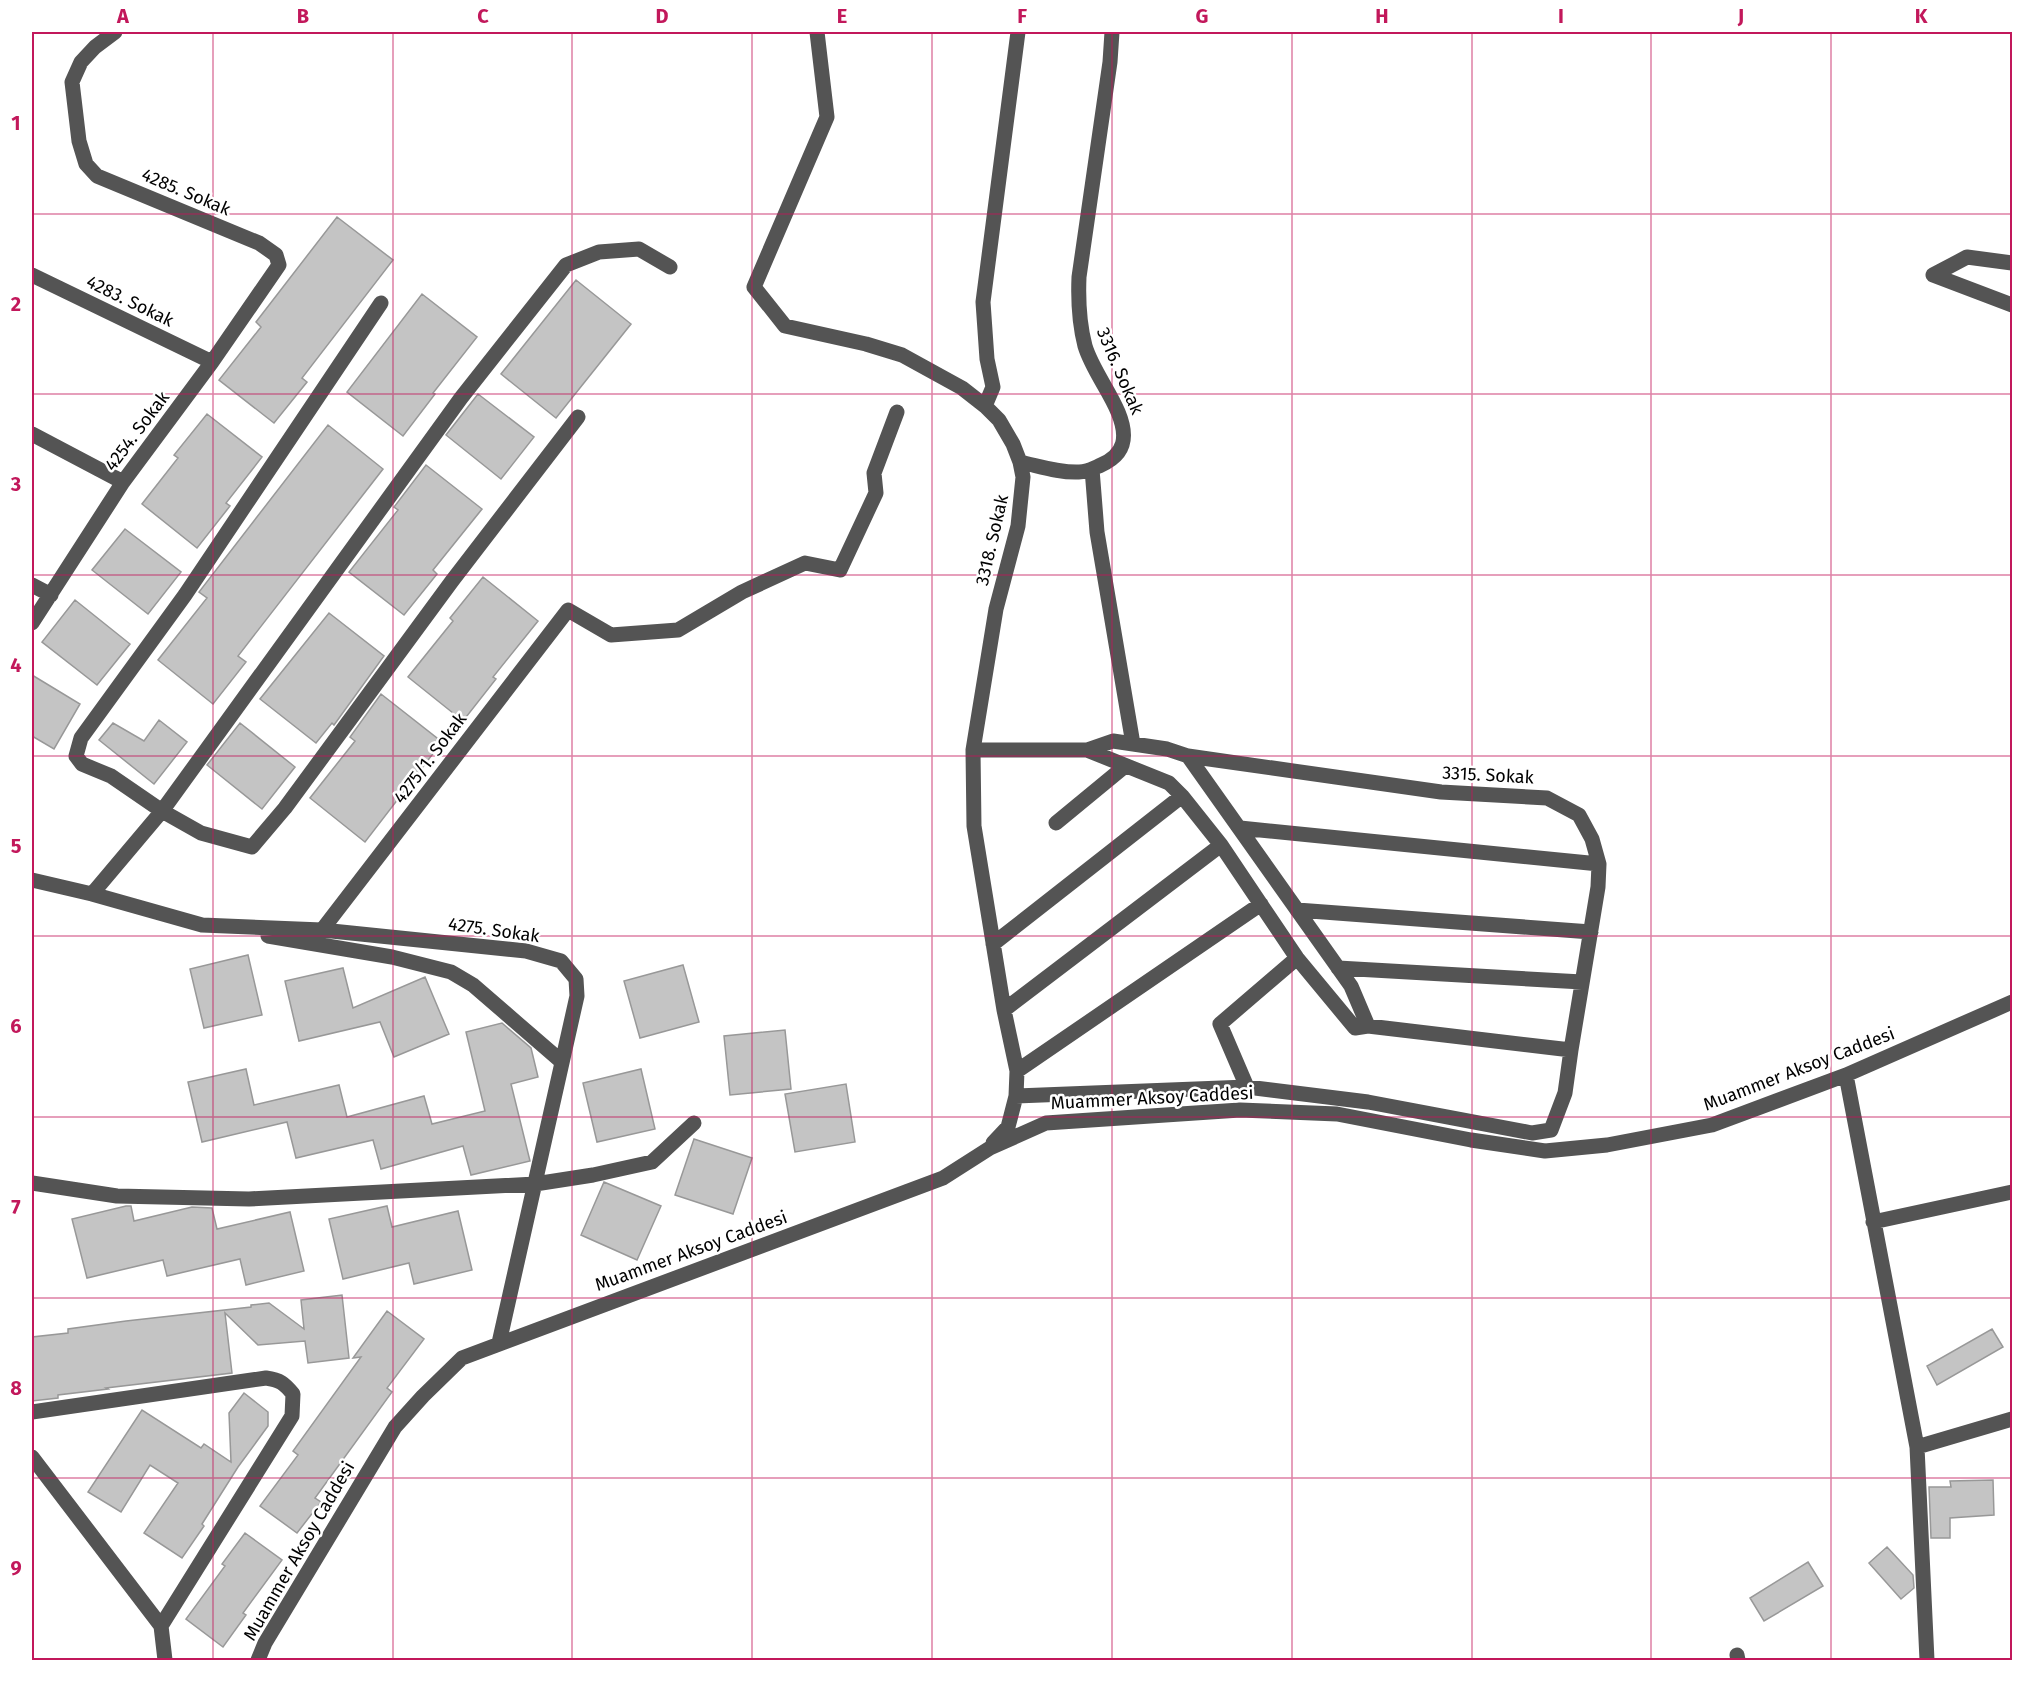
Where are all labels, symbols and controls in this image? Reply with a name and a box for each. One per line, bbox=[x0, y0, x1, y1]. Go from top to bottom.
text: A bbox=[116, 4, 130, 28]
text: B bbox=[297, 4, 309, 28]
text: C bbox=[477, 4, 489, 28]
text: D bbox=[655, 4, 669, 28]
text: E bbox=[837, 4, 847, 28]
text: F bbox=[1017, 4, 1027, 28]
text: G bbox=[1196, 4, 1208, 28]
text: H bbox=[1375, 4, 1389, 28]
text: I bbox=[1558, 4, 1564, 28]
text: J bbox=[1737, 4, 1744, 28]
text: K bbox=[1915, 4, 1928, 28]
text: 1 bbox=[11, 111, 21, 135]
street label: 4285. Sokak bbox=[138, 163, 234, 221]
street label: 4283. Sokak bbox=[83, 270, 178, 332]
text: 2 bbox=[11, 292, 21, 316]
street label: 3316. Sokak bbox=[1092, 324, 1148, 418]
street label: 4254. Sokak bbox=[100, 386, 175, 475]
text: 3 bbox=[10, 472, 21, 496]
street label: 3318. Sokak bbox=[971, 492, 1013, 588]
text: 4 bbox=[10, 653, 22, 677]
street label: 4275/1. Sokak bbox=[389, 708, 472, 808]
street label: 3315. Sokak bbox=[1442, 762, 1535, 788]
text: 5 bbox=[11, 834, 22, 858]
street label: 4275. Sokak bbox=[447, 913, 542, 947]
text: 6 bbox=[10, 1014, 22, 1038]
street label: Muammer Aksoy Caddesi bbox=[1700, 1022, 1898, 1116]
street label: Muammer Aksoy Caddesi bbox=[1050, 1082, 1254, 1114]
text: 7 bbox=[11, 1195, 21, 1219]
street label: Muammer Aksoy Caddesi bbox=[592, 1206, 790, 1296]
text: 8 bbox=[10, 1376, 22, 1400]
street label: Muammer Aksoy Caddesi bbox=[239, 1458, 359, 1644]
text: 9 bbox=[10, 1556, 22, 1580]

